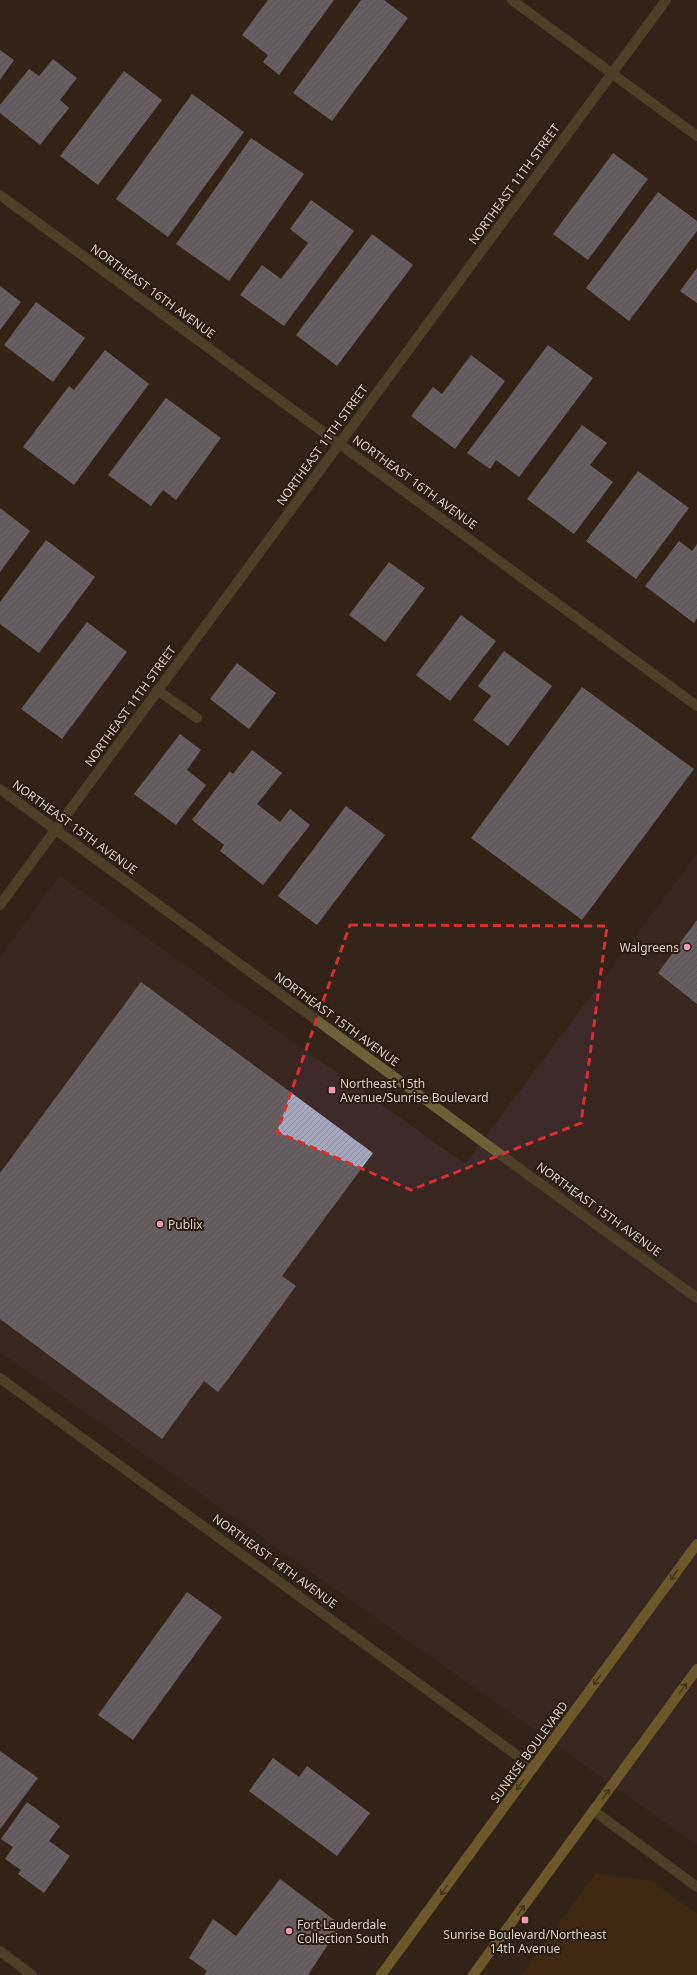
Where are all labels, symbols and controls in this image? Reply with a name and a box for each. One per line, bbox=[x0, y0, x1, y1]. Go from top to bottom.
street label: NORTHEAST 11TH STREET bbox=[464, 120, 564, 248]
street label: NORTHEAST 16TH AVENUE bbox=[87, 240, 219, 342]
street label: NORTHEAST 11TH STREET bbox=[272, 381, 372, 509]
street label: NORTHEAST 16TH AVENUE bbox=[349, 431, 481, 533]
street label: NORTHEAST 11TH STREET bbox=[80, 642, 180, 770]
street label: NORTHEAST 15TH AVENUE bbox=[9, 776, 141, 878]
place label: Walgreens bbox=[619, 939, 679, 956]
marker: Walgreens bbox=[682, 942, 692, 952]
street label: NORTHEAST 15TH AVENUE bbox=[271, 968, 403, 1070]
place label: Northeast 15th Avenue/Sunrise Boulevard bbox=[340, 1075, 489, 1106]
marker: Northeast 15th Avenue/Sunrise Boulevard bbox=[327, 1085, 337, 1095]
street label: NORTHEAST 15TH AVENUE bbox=[533, 1158, 665, 1260]
place label: Publix bbox=[168, 1216, 203, 1233]
marker: Publix bbox=[155, 1219, 165, 1229]
street label: NORTHEAST 14TH AVENUE bbox=[209, 1510, 341, 1612]
one-way arrow bbox=[670, 1570, 678, 1581]
one-way arrow bbox=[593, 1674, 601, 1685]
one-way arrow bbox=[679, 1683, 687, 1694]
street label: SUNRISE BOULEVARD bbox=[486, 1698, 572, 1806]
one-way arrow bbox=[516, 1779, 524, 1790]
one-way arrow bbox=[602, 1788, 611, 1799]
one-way arrow bbox=[439, 1884, 448, 1895]
one-way arrow bbox=[517, 1904, 525, 1915]
marker: Sunrise Boulevard/Northeast 14th Avenue bbox=[520, 1915, 530, 1925]
place label: Fort Lauderdale Collection South bbox=[297, 1916, 389, 1947]
marker: Fort Lauderdale Collection South bbox=[284, 1926, 294, 1936]
place label: Sunrise Boulevard/Northeast 14th Avenue bbox=[443, 1926, 607, 1957]

